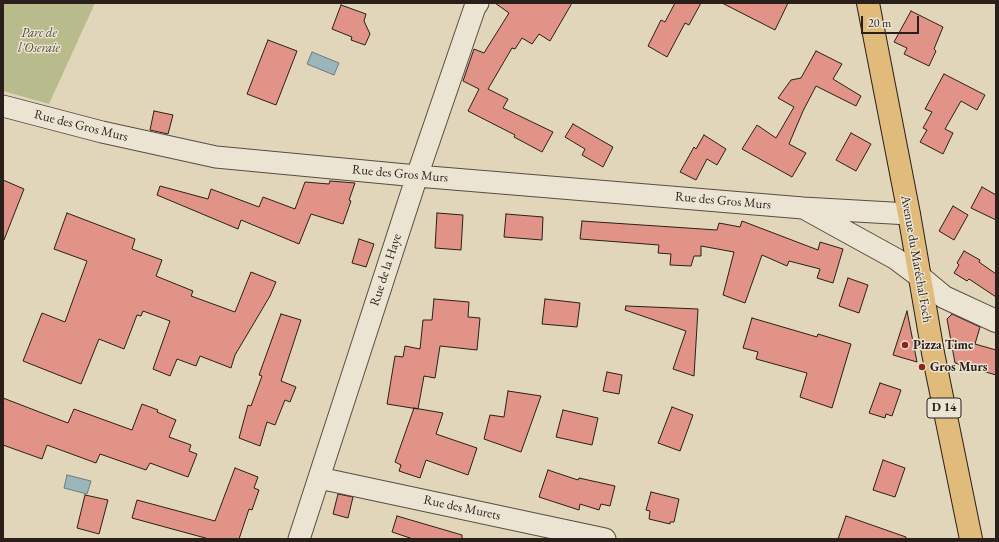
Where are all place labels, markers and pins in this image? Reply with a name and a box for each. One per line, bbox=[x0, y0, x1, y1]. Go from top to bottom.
place label: Pizza Time bbox=[913, 337, 973, 353]
marker: Pizza Time bbox=[900, 340, 910, 350]
place label: Gros Murs bbox=[930, 359, 988, 375]
marker: Gros Murs bbox=[917, 362, 927, 372]

